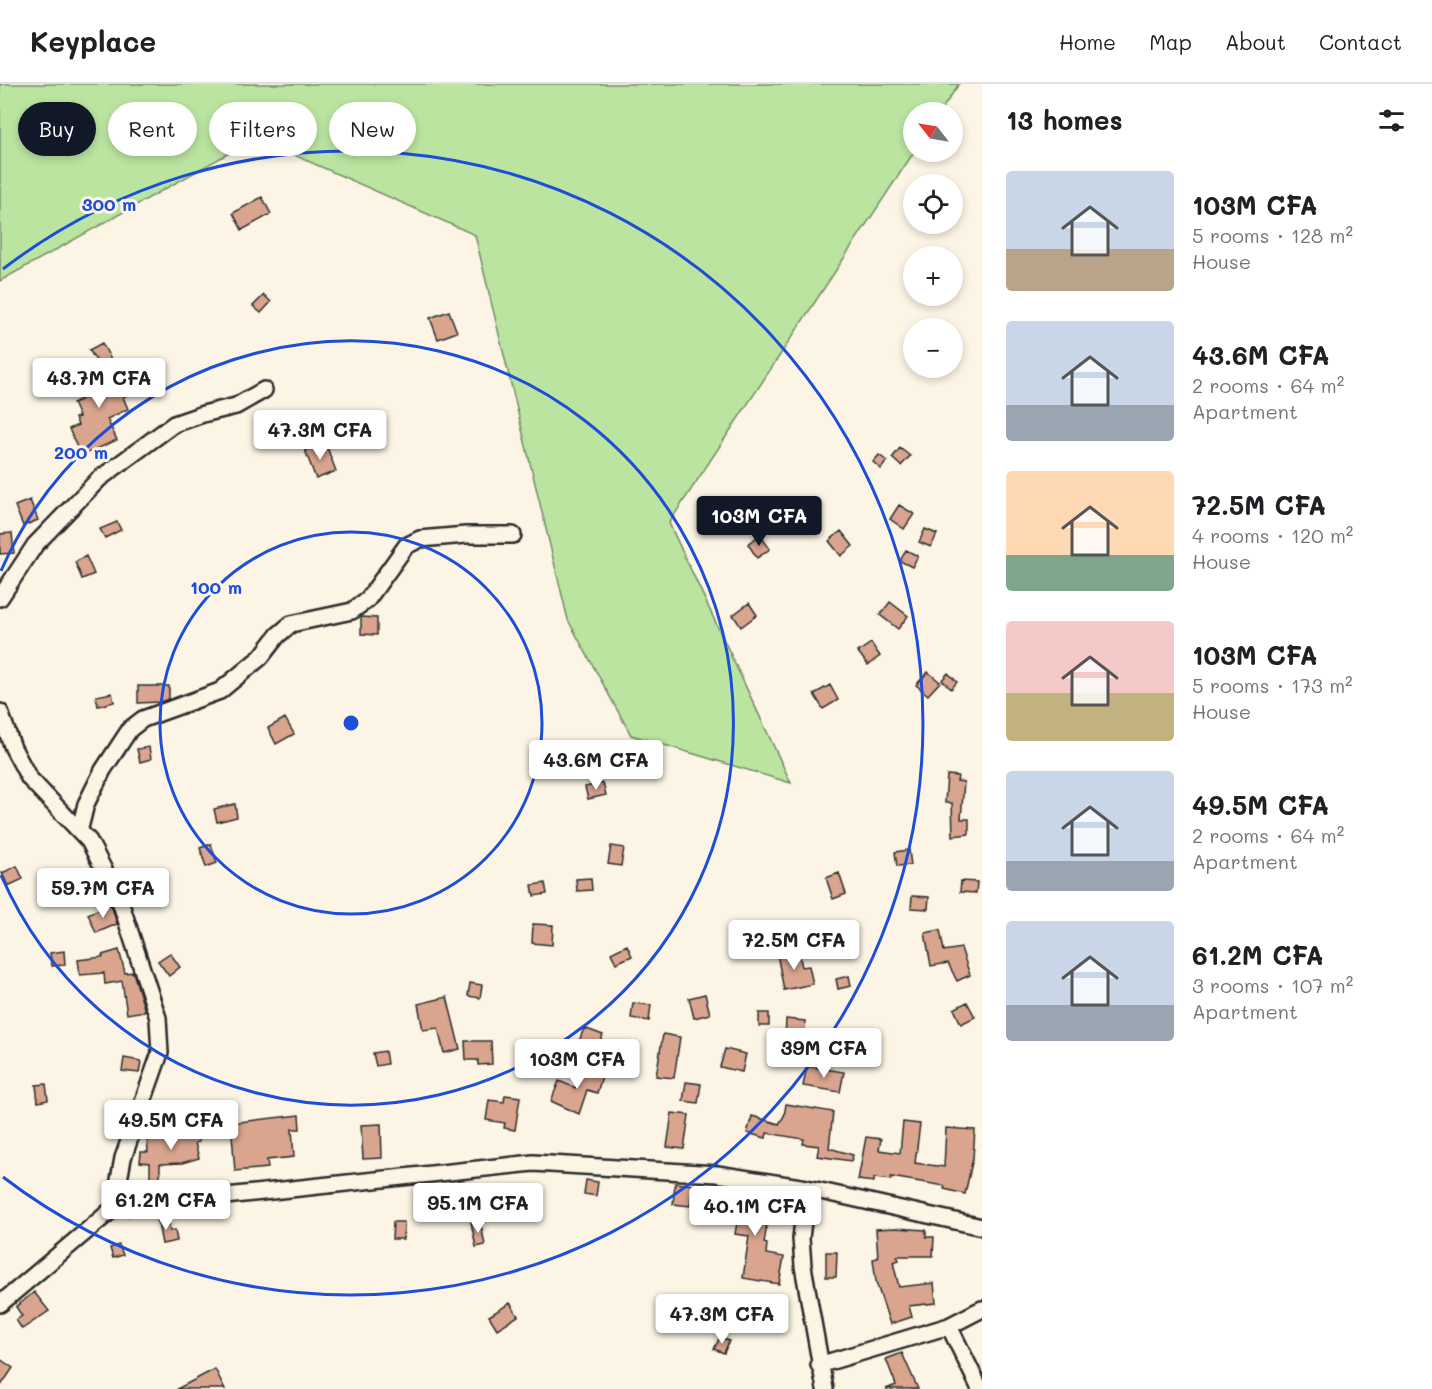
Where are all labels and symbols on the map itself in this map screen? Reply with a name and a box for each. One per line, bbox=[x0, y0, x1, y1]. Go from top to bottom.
north arrow bbox=[903, 102, 963, 162]
text: 300 m bbox=[82, 192, 136, 216]
pin: 43.7M CFA bbox=[30, 358, 168, 409]
pin: 47.3M CFA bbox=[251, 410, 389, 461]
text: 200 m bbox=[54, 440, 108, 464]
pin: 103M CFA bbox=[697, 496, 821, 547]
text: 100 m bbox=[190, 575, 242, 599]
centre of rings bbox=[341, 713, 361, 733]
pin: 43.6M CFA bbox=[527, 740, 665, 791]
pin: 59.7M CFA bbox=[34, 868, 172, 919]
pin: 72.5M CFA bbox=[725, 920, 863, 971]
pin: 39M CFA bbox=[769, 1028, 879, 1079]
pin: 103M CFA bbox=[515, 1039, 639, 1090]
pin: 49.5M CFA bbox=[102, 1100, 240, 1151]
pin: 61.2M CFA bbox=[97, 1180, 235, 1231]
pin: 95.1M CFA bbox=[409, 1183, 547, 1234]
pin: 40.1M CFA bbox=[686, 1186, 824, 1237]
pin: 47.3M CFA bbox=[653, 1294, 791, 1345]

